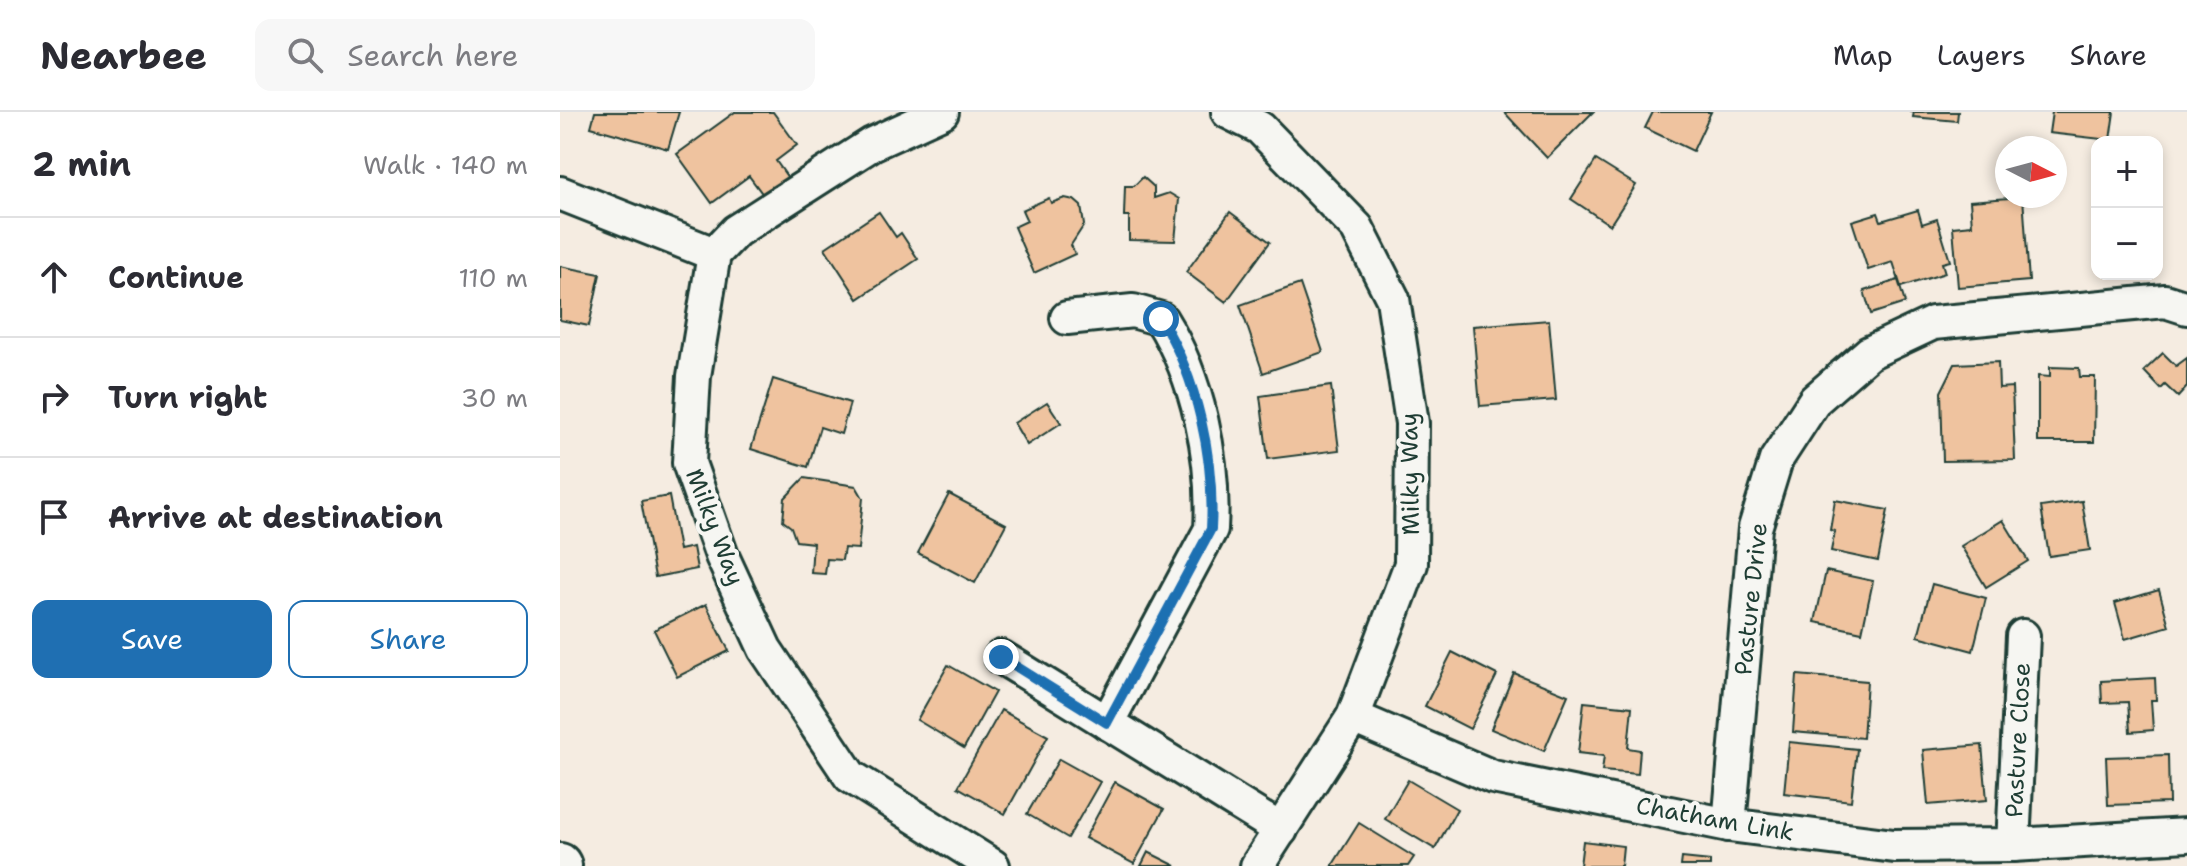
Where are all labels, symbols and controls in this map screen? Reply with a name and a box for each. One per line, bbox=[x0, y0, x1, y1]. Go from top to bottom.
search box bbox=[255, 19, 815, 91]
text: Nearbee bbox=[40, 30, 207, 81]
icon: search bbox=[283, 33, 327, 77]
text: Search here bbox=[347, 35, 519, 76]
text: Map bbox=[1833, 36, 1893, 74]
text: Layers bbox=[1937, 36, 2026, 74]
text: Share bbox=[2070, 36, 2147, 74]
north arrow bbox=[1995, 136, 2067, 208]
map controls bbox=[2091, 136, 2163, 280]
button: + bbox=[2091, 136, 2163, 208]
text: 2 min bbox=[32, 141, 131, 187]
text: Walk · 140 m bbox=[363, 147, 528, 182]
button: − bbox=[2091, 208, 2163, 280]
icon: ahead bbox=[32, 255, 76, 299]
text: Continue bbox=[108, 257, 244, 298]
text: 110 m bbox=[458, 260, 528, 295]
route start bbox=[1143, 301, 1179, 337]
icon: right bbox=[32, 375, 76, 419]
text: Turn right bbox=[108, 377, 267, 418]
text: 30 m bbox=[461, 380, 528, 415]
street label: Milky Way bbox=[1393, 412, 1427, 536]
street label: Milky Way bbox=[678, 464, 752, 590]
icon: arrive bbox=[32, 495, 76, 539]
text: Arrive at destination bbox=[108, 497, 443, 538]
street label: Pasture Drive bbox=[1727, 521, 1775, 677]
button: Save bbox=[32, 600, 272, 678]
button: Share bbox=[288, 600, 528, 678]
route end bbox=[983, 639, 1019, 675]
street label: Pasture Close bbox=[1998, 662, 2038, 818]
street label: Chatham Link bbox=[1634, 789, 1796, 849]

